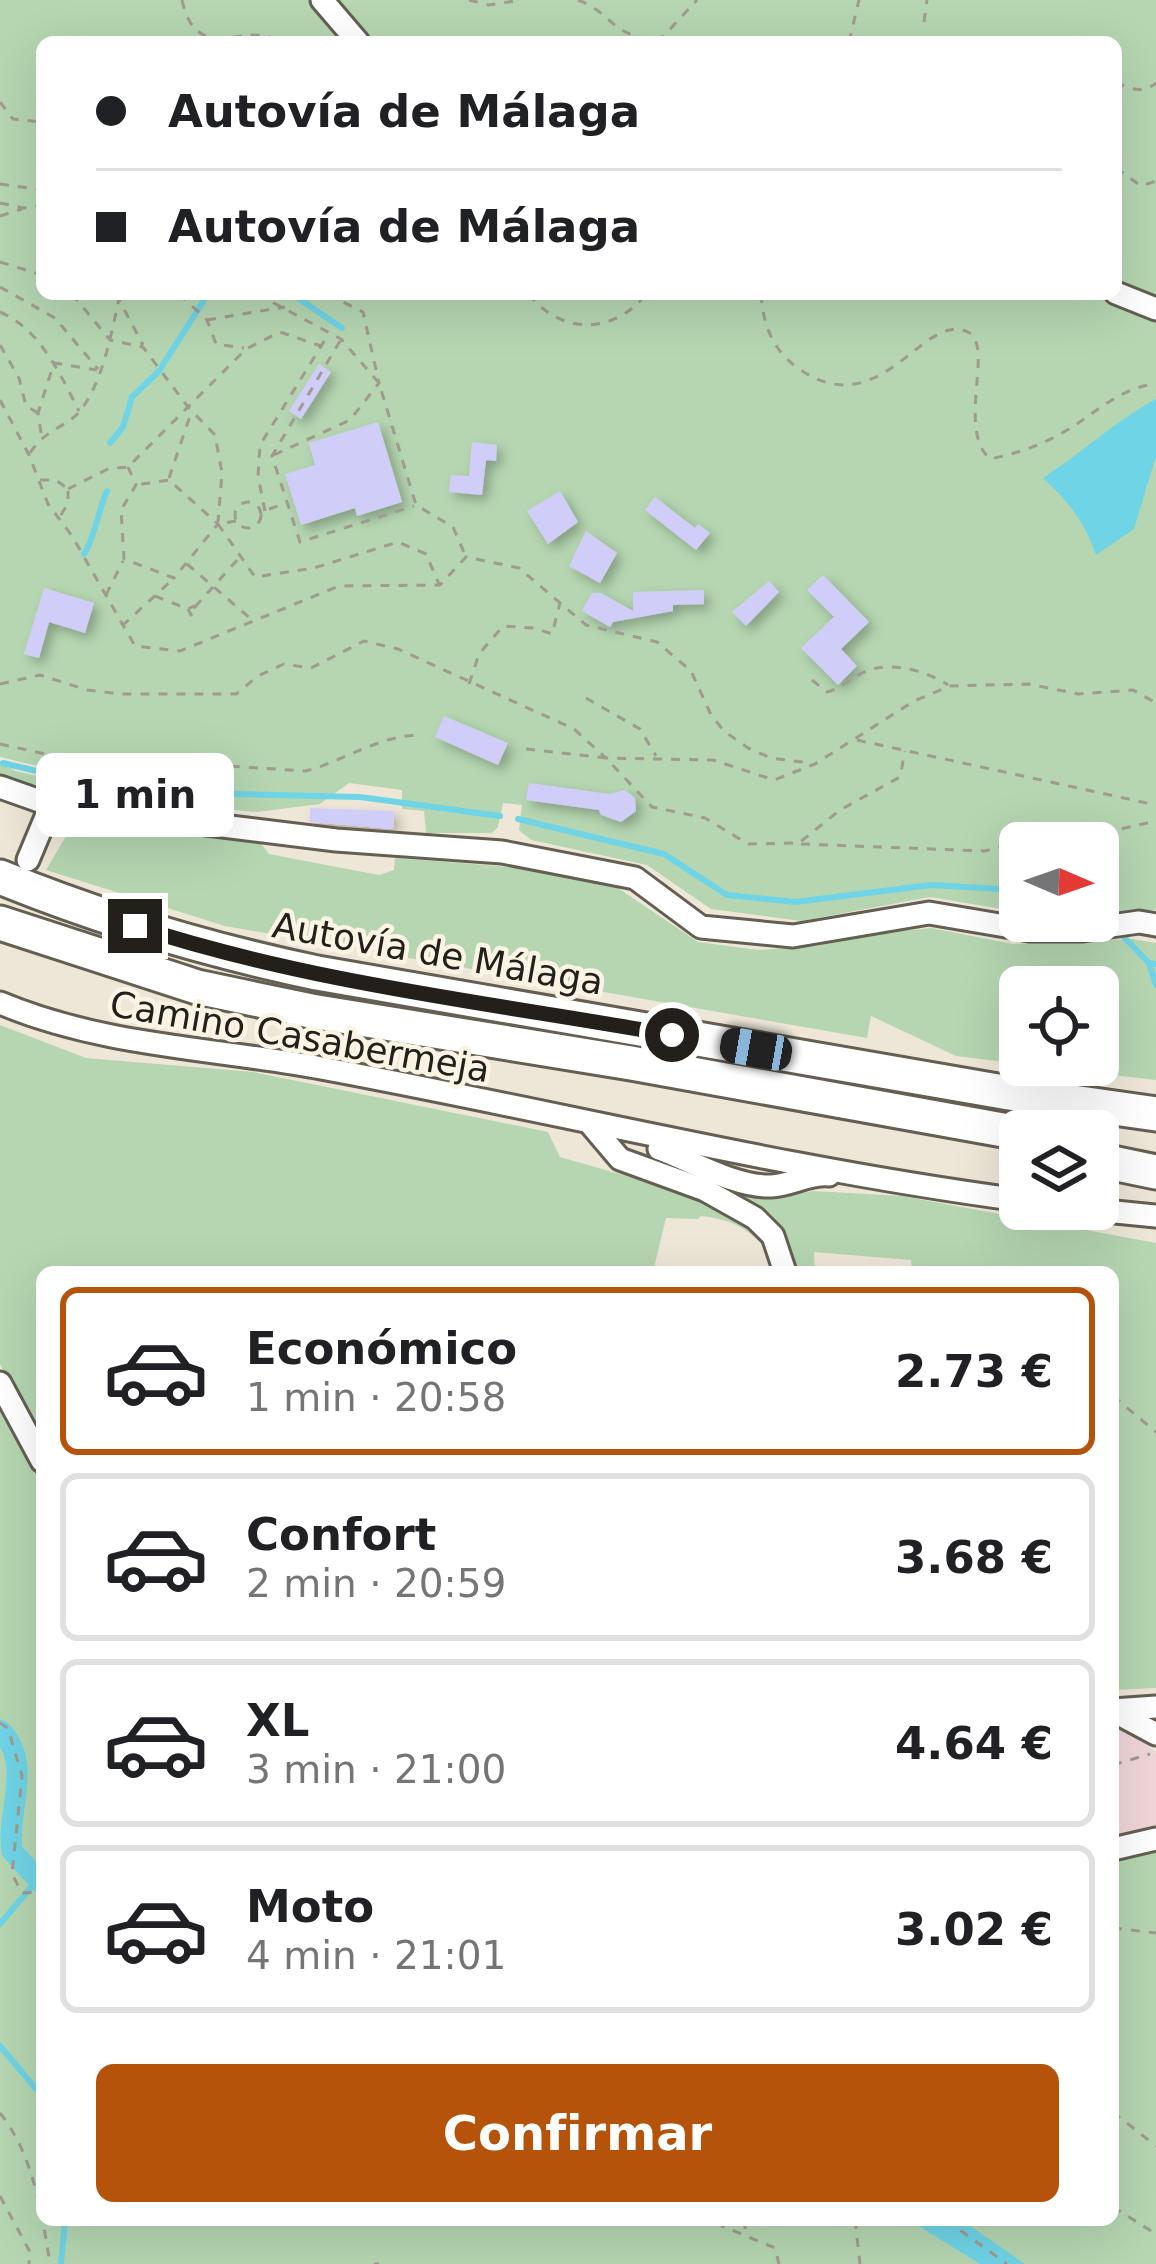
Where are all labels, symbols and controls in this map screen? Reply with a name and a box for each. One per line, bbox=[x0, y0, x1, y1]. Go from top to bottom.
text: Autovía de Málaga bbox=[168, 85, 640, 138]
text: Autovía de Málaga bbox=[168, 200, 640, 253]
callout: 1 min bbox=[36, 752, 234, 836]
text: 1 min bbox=[74, 772, 196, 817]
north arrow bbox=[999, 822, 1119, 942]
map controls bbox=[999, 822, 1119, 1230]
route end bbox=[108, 899, 162, 953]
street label: Autovía de Málaga bbox=[269, 904, 606, 1003]
button: locate bbox=[999, 966, 1119, 1086]
street label: Camino Casabermeja bbox=[107, 983, 493, 1090]
route start bbox=[645, 1008, 699, 1062]
car bbox=[717, 1025, 795, 1073]
button: layers bbox=[999, 1110, 1119, 1230]
icon: car bbox=[102, 1317, 210, 1425]
text: Económico bbox=[246, 1322, 517, 1375]
text: 2.73 € bbox=[895, 1345, 1053, 1398]
text: 1 min · 20:58 bbox=[246, 1375, 506, 1420]
icon: car bbox=[102, 1503, 210, 1611]
text: Confort bbox=[246, 1508, 436, 1561]
text: 3.68 € bbox=[895, 1531, 1053, 1584]
text: 2 min · 20:59 bbox=[246, 1561, 506, 1606]
icon: car bbox=[102, 1689, 210, 1797]
text: XL bbox=[246, 1694, 309, 1747]
text: 4.64 € bbox=[895, 1717, 1053, 1770]
text: 3 min · 21:00 bbox=[246, 1747, 506, 1792]
icon: car bbox=[102, 1875, 210, 1983]
text: Moto bbox=[246, 1880, 374, 1933]
text: 3.02 € bbox=[895, 1903, 1053, 1956]
text: 4 min · 21:01 bbox=[246, 1933, 506, 1978]
button: Confirmar bbox=[96, 2064, 1059, 2202]

